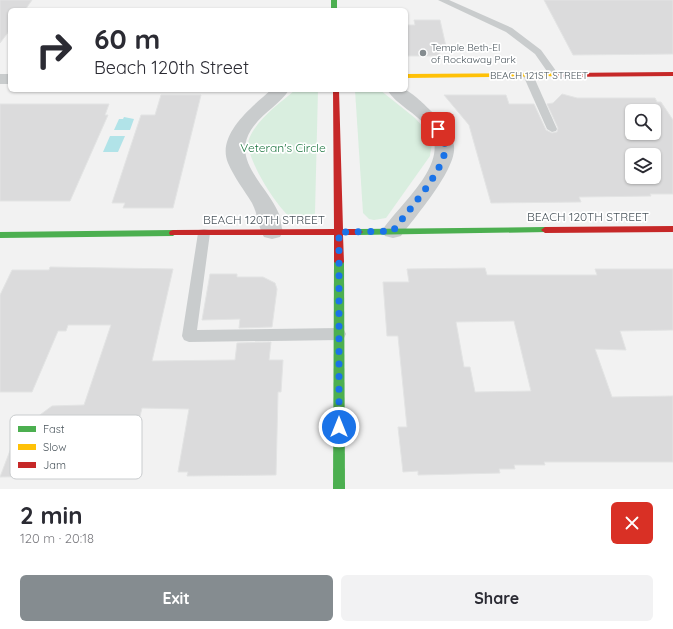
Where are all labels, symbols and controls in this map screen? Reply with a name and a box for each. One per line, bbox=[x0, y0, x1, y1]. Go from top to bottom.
text: 60 m bbox=[94, 21, 160, 56]
icon: right bbox=[28, 24, 80, 76]
place label: Temple Beth-El of Rockaway Park bbox=[431, 41, 516, 66]
marker: Temple Beth-El of Rockaway Park bbox=[418, 48, 428, 58]
text: Beach 120th Street bbox=[94, 56, 249, 79]
street label: BEACH 121ST STREET bbox=[490, 69, 588, 82]
map controls bbox=[625, 104, 661, 184]
button: search bbox=[625, 104, 661, 140]
pin bbox=[421, 112, 455, 146]
icon: arrive bbox=[427, 118, 449, 140]
park label: Veteran's Circle bbox=[240, 140, 326, 155]
button: layers bbox=[625, 148, 661, 184]
street label: BEACH 120TH STREET bbox=[527, 209, 649, 224]
street label: BEACH 120TH STREET bbox=[203, 212, 325, 227]
position arrow bbox=[318, 406, 360, 448]
legend bbox=[10, 415, 142, 479]
text: Fast bbox=[43, 422, 65, 436]
text: Slow bbox=[43, 440, 67, 454]
text: Jam bbox=[43, 458, 66, 472]
text: 2 min bbox=[20, 500, 82, 530]
button: close bbox=[611, 502, 653, 544]
text: 120 m · 20:18 bbox=[20, 530, 94, 546]
button: Exit bbox=[20, 575, 333, 621]
button: Share bbox=[341, 575, 653, 621]

